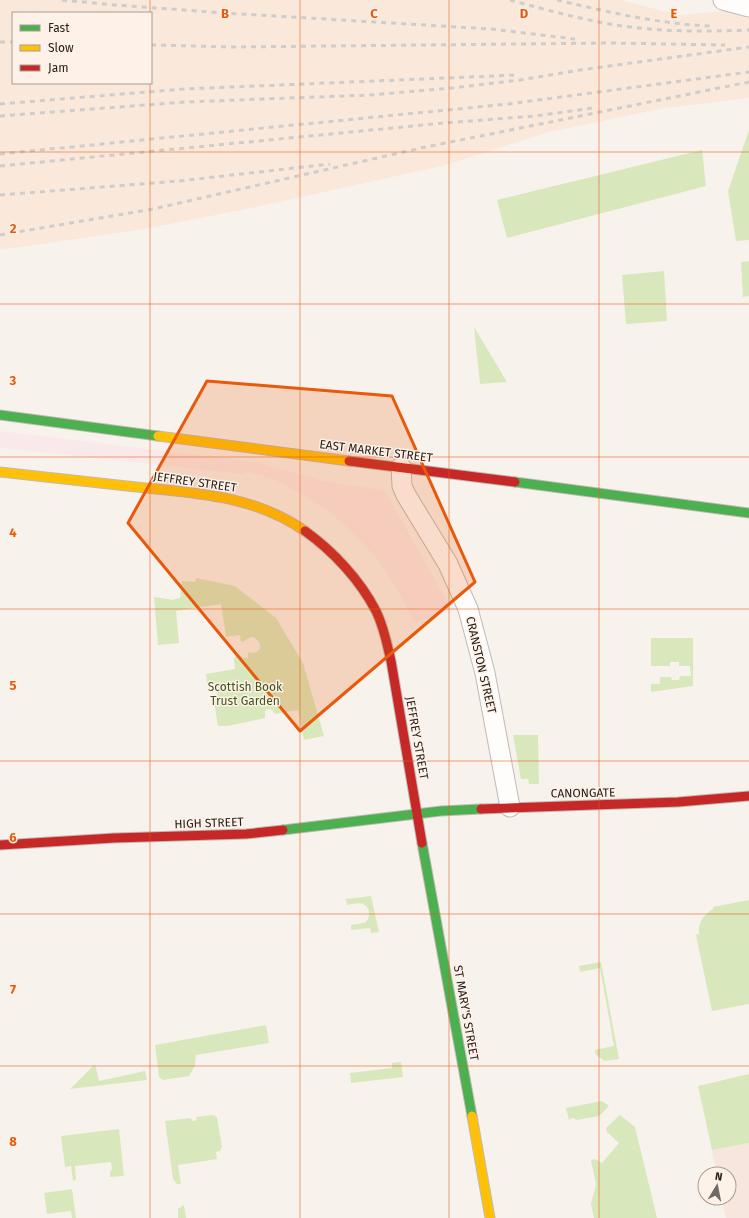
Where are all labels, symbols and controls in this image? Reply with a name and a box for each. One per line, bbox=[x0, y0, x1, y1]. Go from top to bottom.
text: B bbox=[221, 6, 229, 21]
text: C bbox=[370, 6, 378, 21]
text: D bbox=[520, 6, 529, 21]
text: E bbox=[671, 6, 678, 21]
legend bbox=[12, 12, 152, 84]
text: Fast bbox=[48, 21, 70, 35]
text: Slow bbox=[48, 41, 74, 55]
text: Jam bbox=[48, 61, 68, 75]
text: 2 bbox=[10, 221, 17, 236]
text: 3 bbox=[9, 373, 17, 388]
street label: EAST MARKET STREET bbox=[319, 437, 434, 465]
street label: JEFFREY STREET bbox=[152, 469, 238, 495]
text: 4 bbox=[9, 525, 17, 540]
street label: CRANSTON STREET bbox=[463, 615, 499, 716]
text: 5 bbox=[10, 678, 17, 693]
park label: Scottish Book Trust Garden bbox=[208, 680, 283, 708]
street label: JEFFREY STREET bbox=[403, 695, 431, 781]
street label: CANONGATE bbox=[550, 785, 616, 801]
street label: HIGH STREET bbox=[174, 815, 245, 831]
text: 6 bbox=[9, 830, 17, 845]
street label: ST MARY'S STREET bbox=[451, 964, 481, 1063]
text: 7 bbox=[10, 982, 16, 997]
text: 8 bbox=[9, 1134, 17, 1149]
north arrow bbox=[697, 1166, 737, 1206]
text: N bbox=[714, 1170, 723, 1184]

